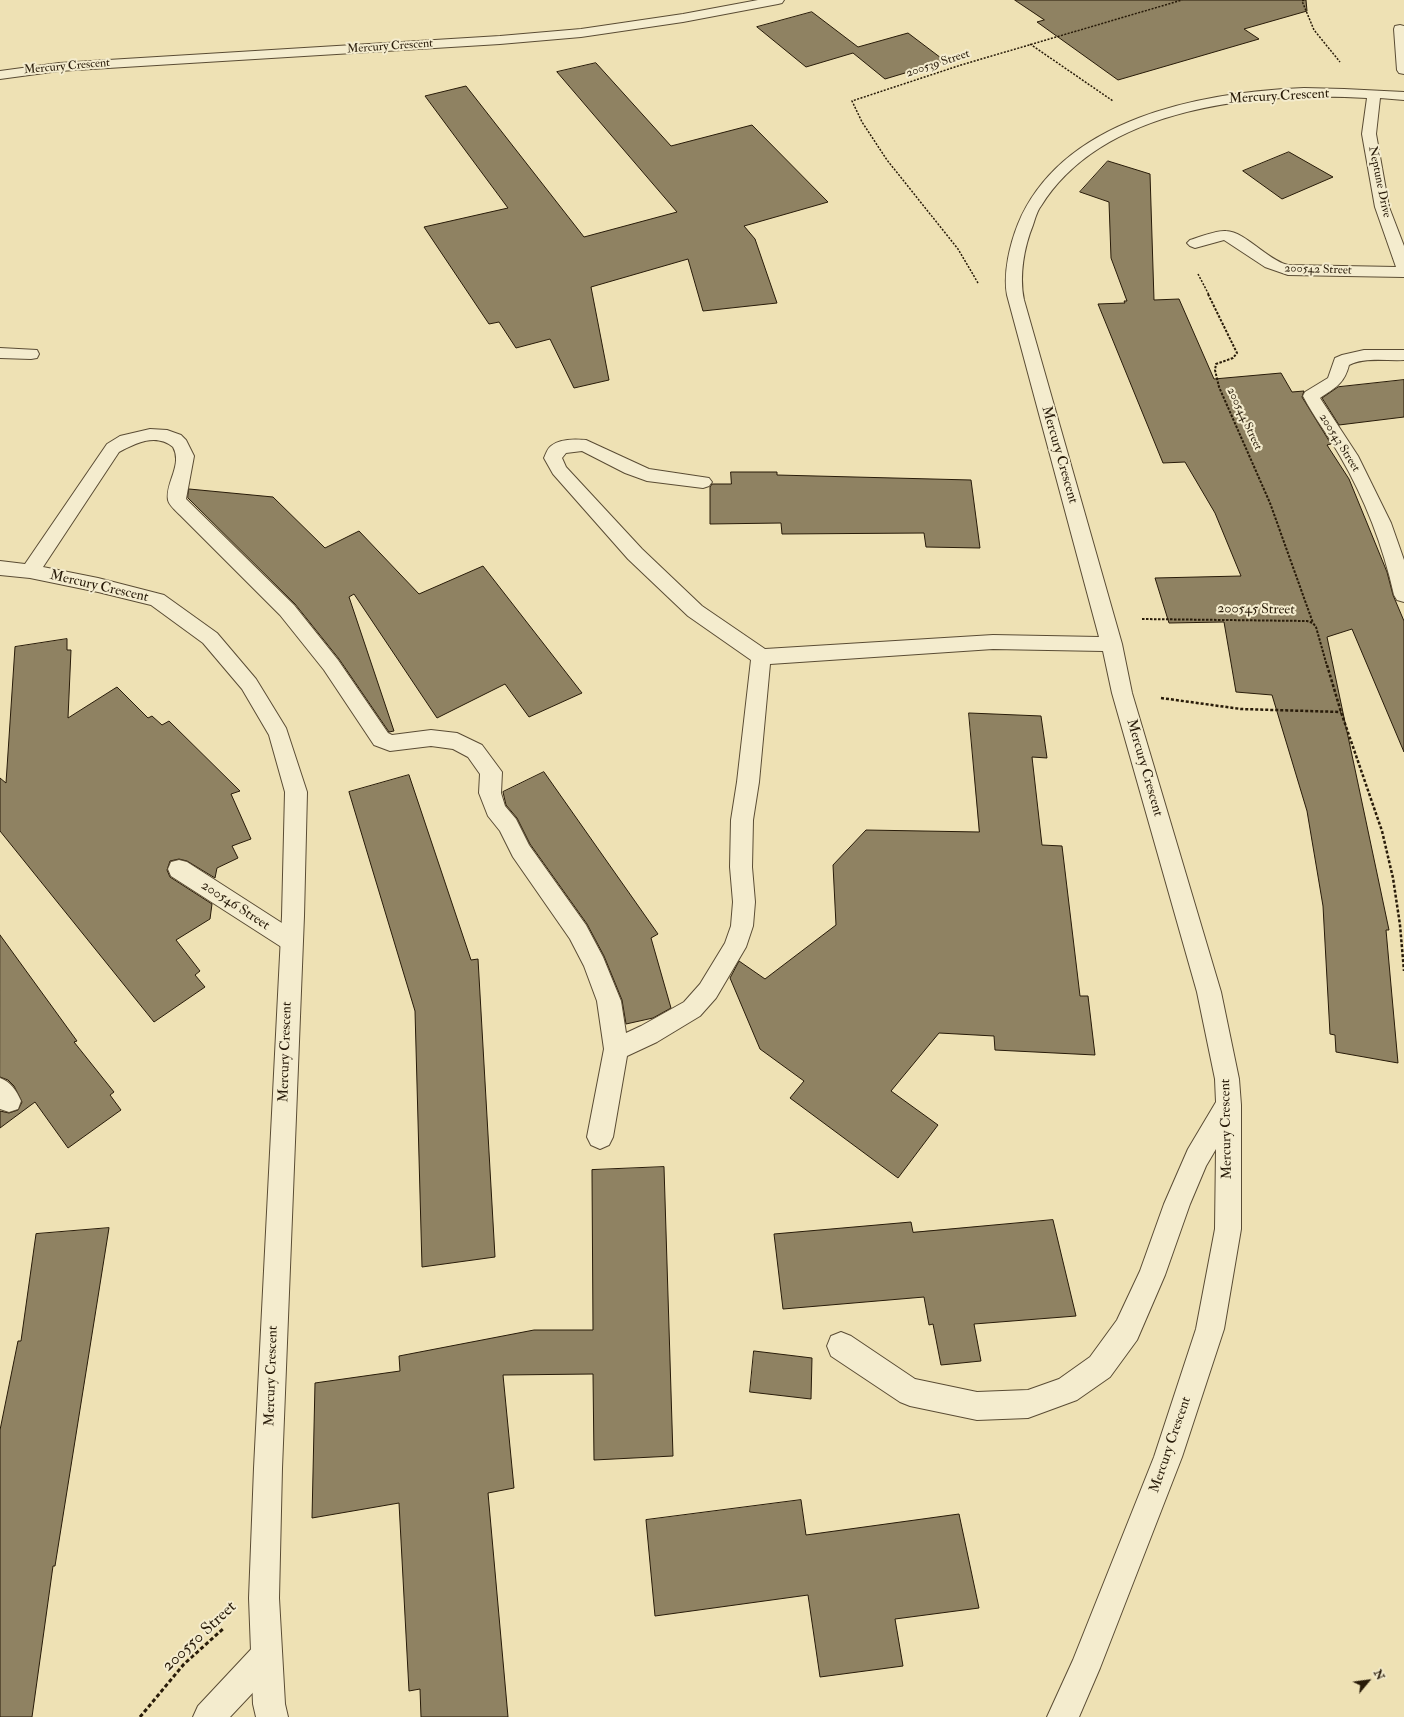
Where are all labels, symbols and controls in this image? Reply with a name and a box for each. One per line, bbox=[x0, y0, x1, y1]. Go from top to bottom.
street label: Mercury Crescent bbox=[346, 37, 434, 57]
street label: 200539 Street bbox=[904, 47, 972, 81]
street label: Mercury Crescent bbox=[23, 56, 111, 78]
street label: Mercury Crescent bbox=[1228, 86, 1330, 108]
street label: Neptune Drive bbox=[1364, 145, 1394, 219]
street label: 200542 Street bbox=[1284, 262, 1352, 278]
street label: 200544 Street bbox=[1223, 385, 1265, 453]
street label: Mercury Crescent bbox=[1037, 404, 1081, 506]
street label: 200543 Street bbox=[1315, 411, 1363, 475]
street label: Mercury Crescent bbox=[48, 567, 150, 607]
street label: 200545 Street bbox=[1217, 601, 1295, 619]
street label: Mercury Crescent bbox=[1122, 717, 1166, 819]
street label: 200546 Street bbox=[197, 878, 273, 934]
street label: Mercury Crescent bbox=[276, 1001, 296, 1103]
street label: Mercury Crescent bbox=[1218, 1079, 1236, 1179]
street label: Mercury Crescent bbox=[262, 1325, 282, 1427]
street label: Mercury Crescent bbox=[1147, 1395, 1195, 1495]
street label: 200550 Street bbox=[159, 1597, 241, 1677]
north arrow bbox=[1348, 1661, 1388, 1701]
text: N bbox=[1371, 1667, 1387, 1682]

